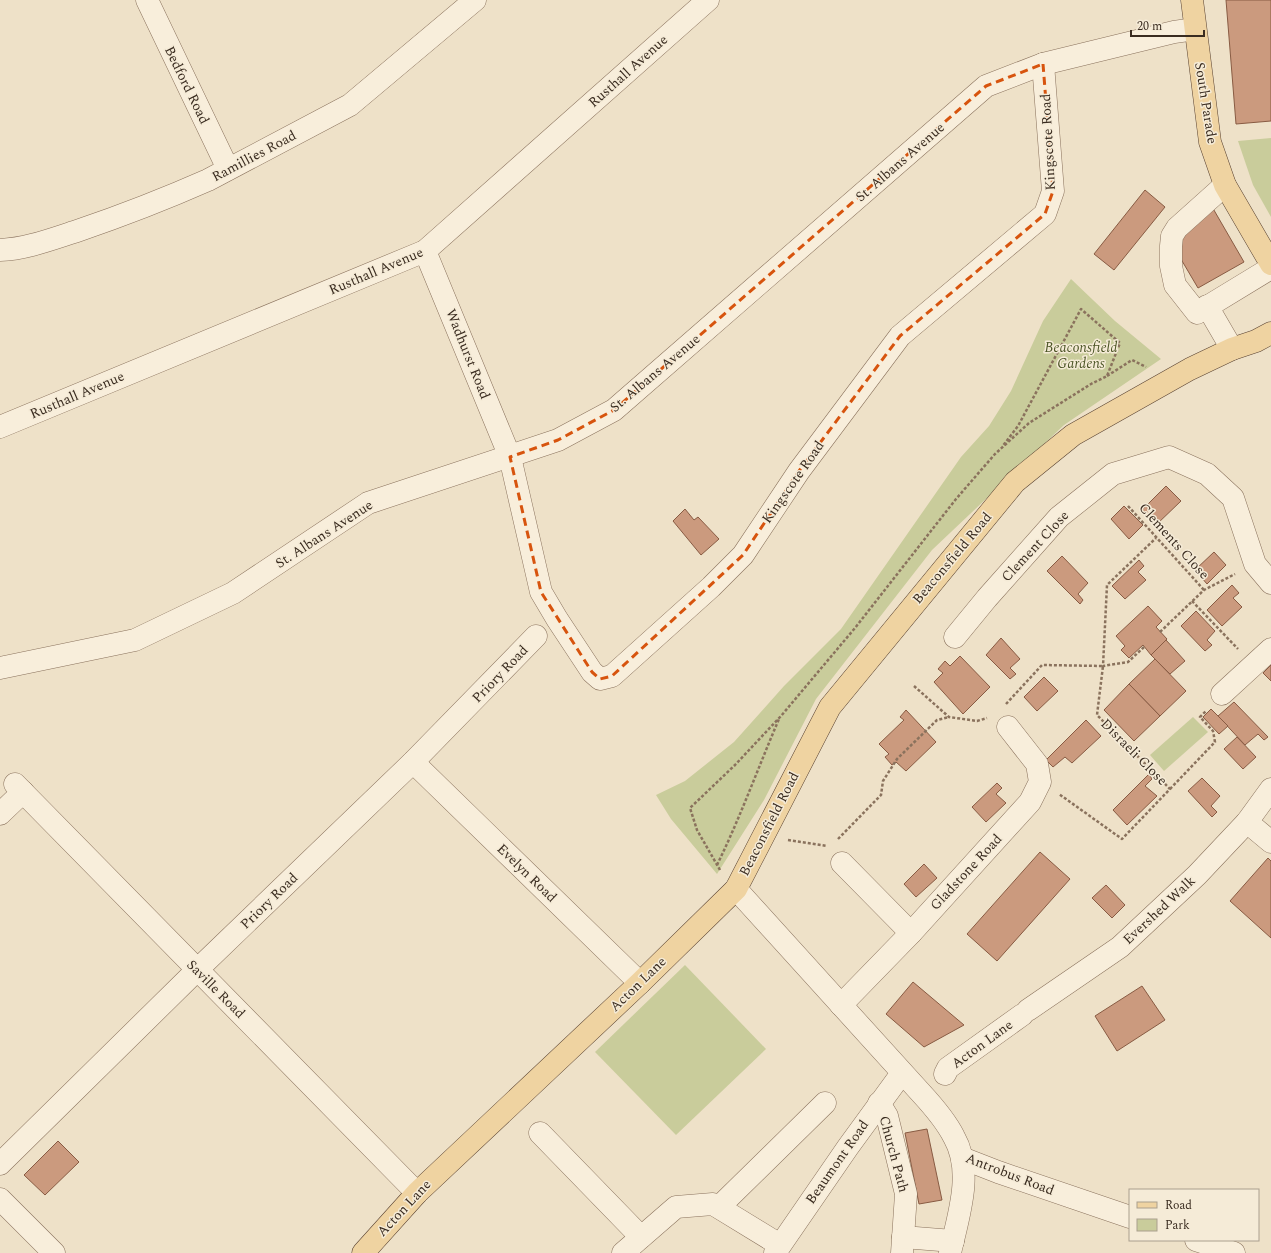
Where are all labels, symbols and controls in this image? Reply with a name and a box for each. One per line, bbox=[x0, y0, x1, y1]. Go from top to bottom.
scale bar bbox=[1131, 12, 1204, 38]
text: 20 m bbox=[1137, 17, 1162, 36]
street label: Rusthall Avenue bbox=[584, 29, 673, 113]
street label: Bedford Road bbox=[159, 42, 215, 128]
street label: South Parade bbox=[1189, 61, 1223, 146]
street label: Kingscote Road bbox=[1035, 93, 1061, 191]
street label: St. Albans Avenue bbox=[851, 117, 950, 207]
street label: Ramillies Road bbox=[208, 125, 300, 187]
street label: Rusthall Avenue bbox=[326, 242, 427, 300]
street label: Wadhurst Road bbox=[440, 306, 496, 402]
street label: St. Albans Avenue bbox=[605, 329, 705, 417]
park label: Beaconsfield Gardens bbox=[1045, 337, 1117, 374]
street label: Rusthall Avenue bbox=[27, 366, 128, 424]
street label: Kingscote Road bbox=[757, 436, 830, 528]
street label: St. Albans Avenue bbox=[271, 494, 377, 573]
street label: Clements Close bbox=[1134, 498, 1214, 584]
street label: Clement Close bbox=[996, 505, 1074, 586]
street label: Beaconsfield Road bbox=[907, 507, 997, 609]
street label: Priory Road bbox=[467, 640, 533, 708]
street label: Disraeli Close bbox=[1096, 714, 1172, 790]
street label: Beaconsfield Road bbox=[734, 768, 804, 880]
street label: Gladstone Road bbox=[925, 829, 1007, 915]
street label: Evelyn Road bbox=[492, 839, 562, 907]
street label: Priory Road bbox=[235, 868, 303, 934]
street label: Evershed Walk bbox=[1118, 871, 1200, 949]
street label: Acton Lane bbox=[605, 951, 671, 1016]
street label: Saville Road bbox=[182, 955, 250, 1023]
street label: Acton Lane bbox=[947, 1014, 1017, 1074]
street label: Church Path bbox=[874, 1113, 914, 1195]
street label: Beaumont Road bbox=[800, 1115, 874, 1208]
street label: Antrobus Road bbox=[963, 1147, 1058, 1201]
street label: Acton Lane bbox=[372, 1174, 436, 1241]
legend bbox=[1129, 1189, 1259, 1241]
text: Road bbox=[1165, 1196, 1192, 1215]
text: Park bbox=[1165, 1216, 1190, 1235]

